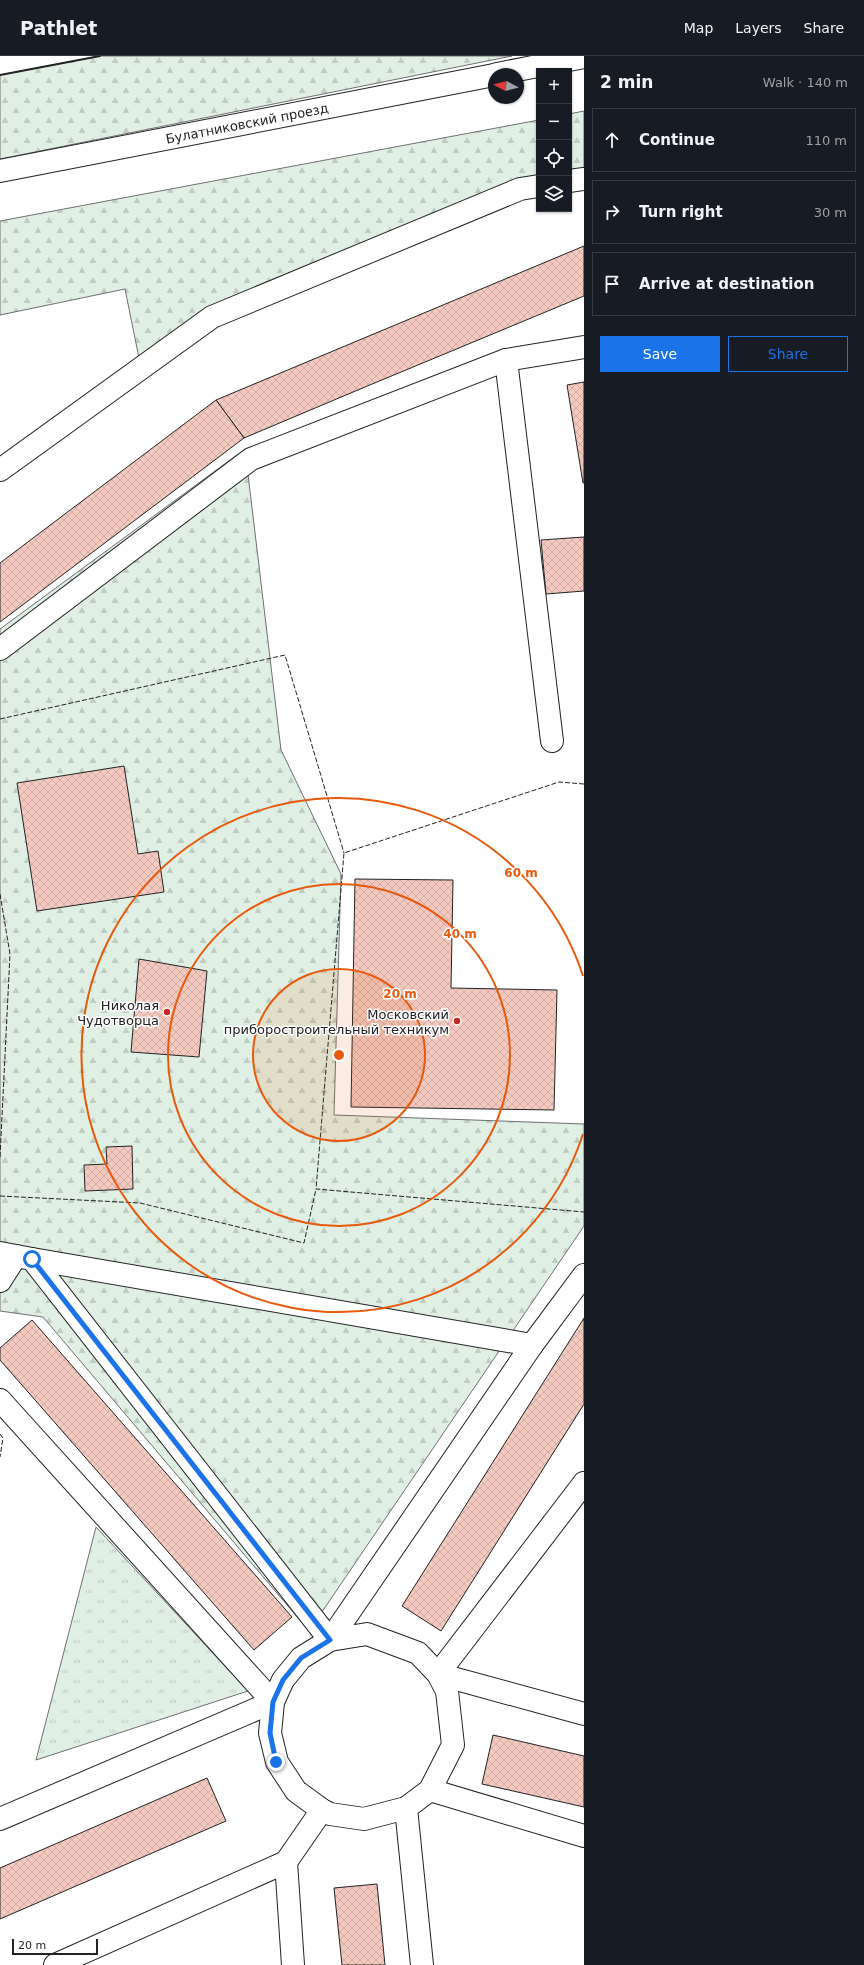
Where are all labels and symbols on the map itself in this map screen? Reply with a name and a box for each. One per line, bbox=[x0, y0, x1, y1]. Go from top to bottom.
north arrow bbox=[488, 68, 524, 104]
street label: Булатниковский проезд bbox=[164, 100, 330, 147]
text: 60 m bbox=[504, 866, 538, 880]
text: 40 m bbox=[443, 927, 477, 941]
text: 20 m bbox=[383, 987, 417, 1001]
place label: Николая Чудотворца bbox=[77, 998, 159, 1028]
marker: Николая Чудотворца bbox=[162, 1007, 172, 1017]
place label: Московский приборостроительный техникум bbox=[224, 1007, 449, 1037]
marker: Московский приборостроительный техникум bbox=[452, 1016, 462, 1026]
centre of rings bbox=[332, 1048, 346, 1062]
route start bbox=[23, 1250, 41, 1268]
route end bbox=[267, 1753, 285, 1771]
scale bar bbox=[12, 1937, 98, 1956]

